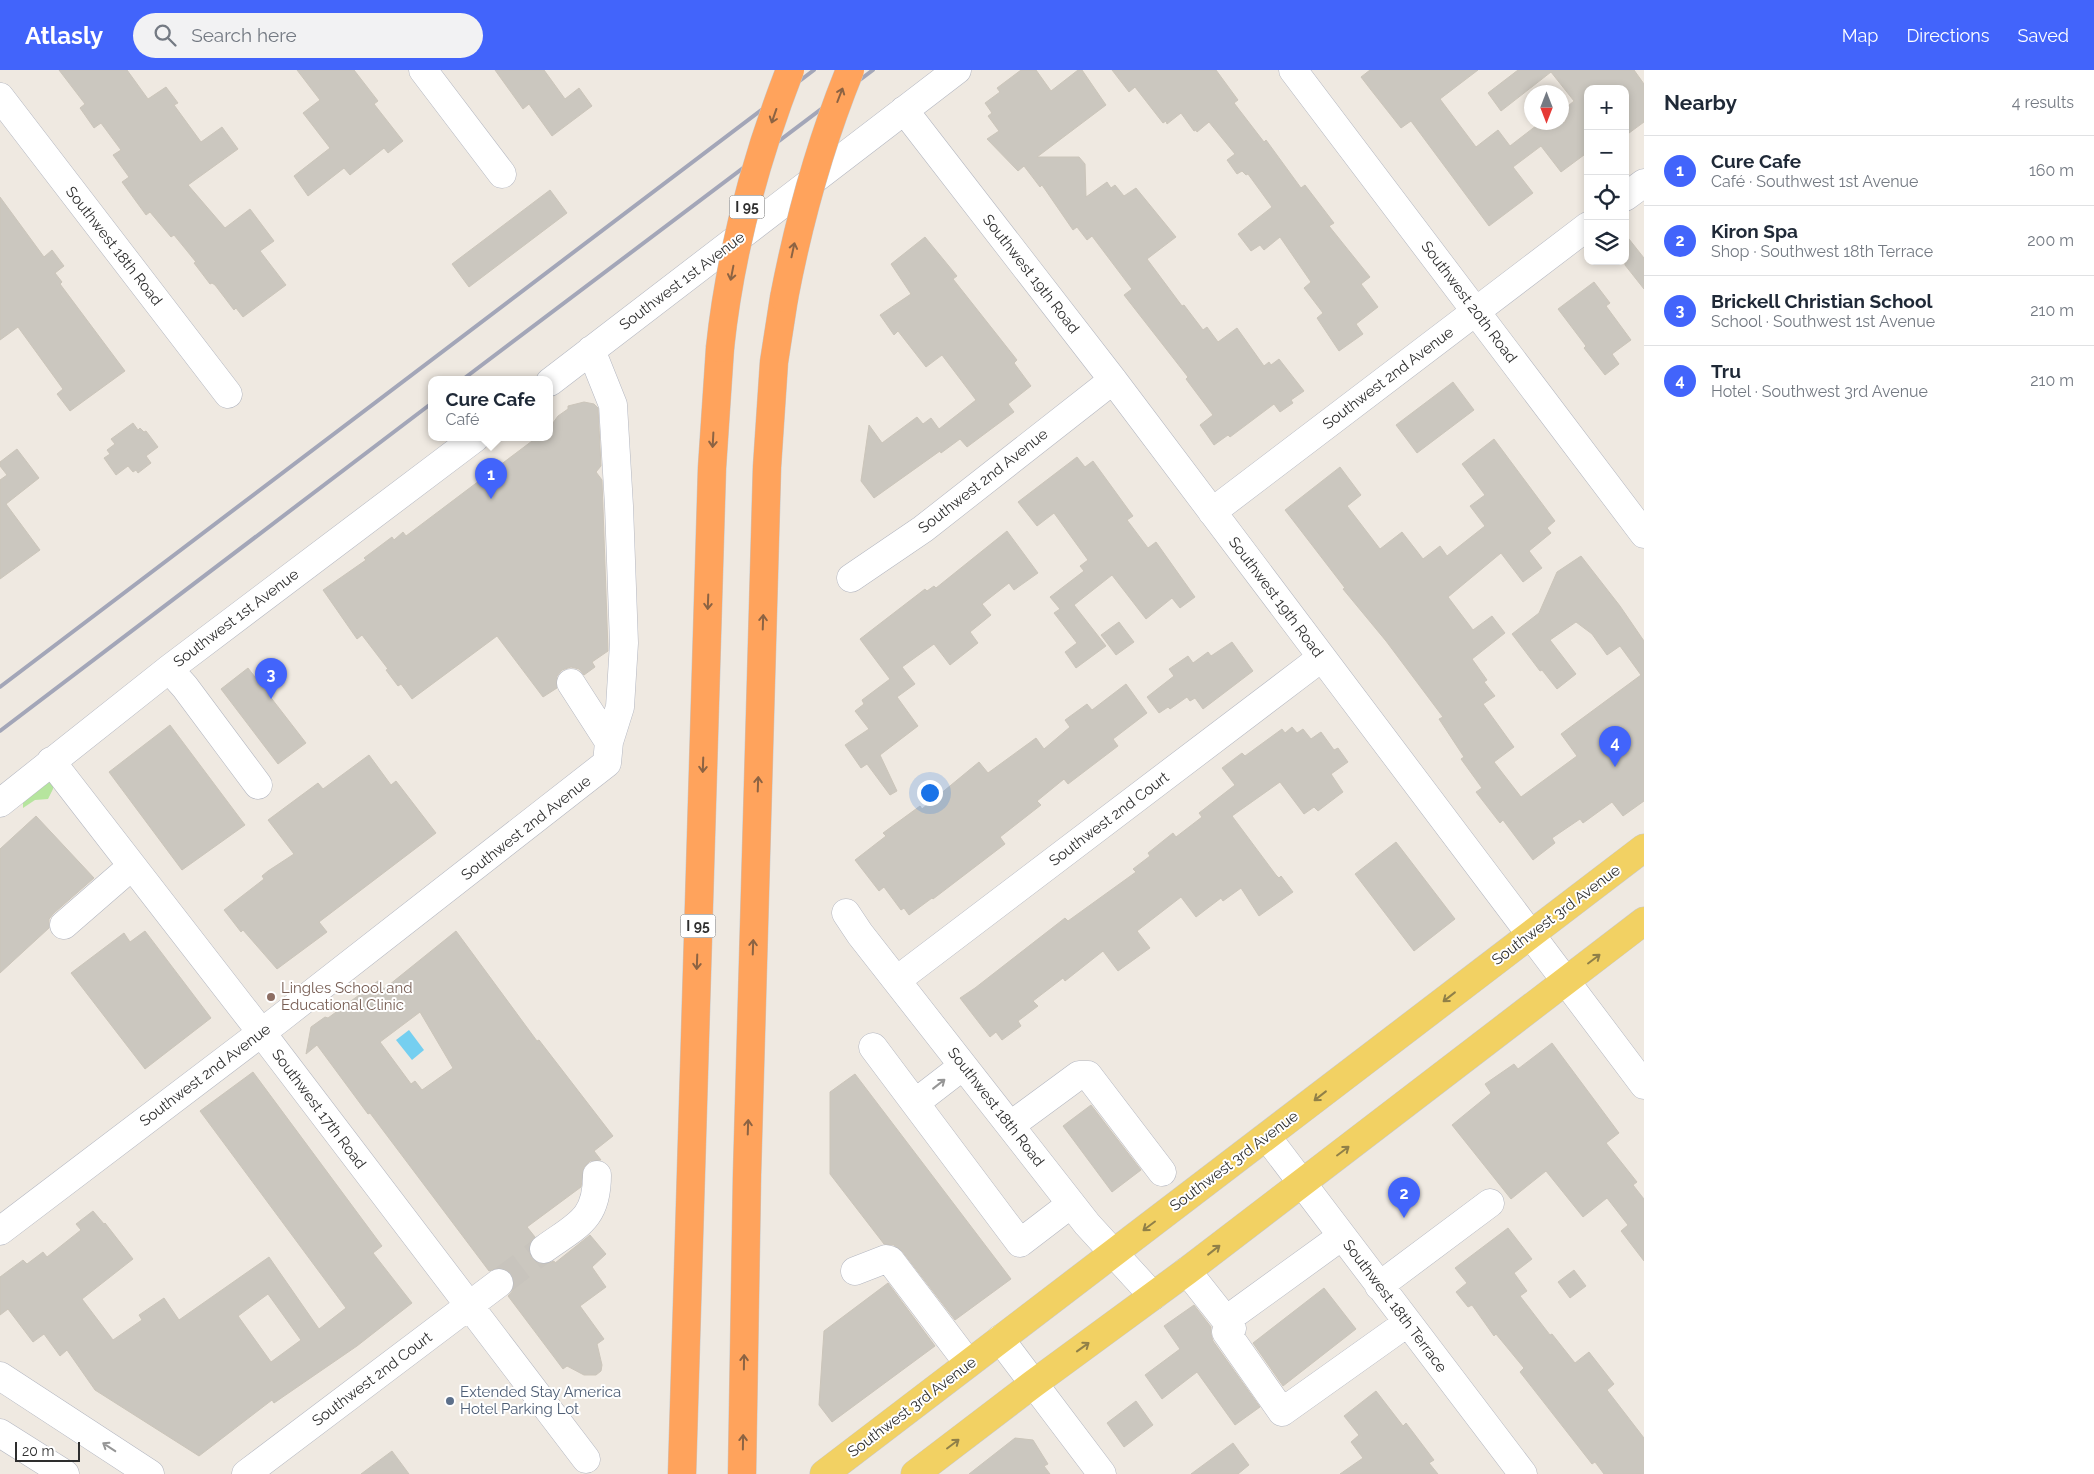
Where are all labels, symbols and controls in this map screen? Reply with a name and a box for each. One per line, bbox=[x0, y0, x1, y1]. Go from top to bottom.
search box bbox=[133, 13, 483, 58]
text: Atlasly bbox=[25, 21, 103, 50]
icon: search bbox=[151, 21, 179, 49]
text: Search here bbox=[191, 24, 297, 46]
text: Map bbox=[1842, 25, 1878, 46]
text: Directions bbox=[1906, 25, 1990, 46]
text: Saved bbox=[2018, 25, 2069, 46]
north arrow bbox=[1524, 85, 1569, 130]
map controls bbox=[1584, 85, 1629, 265]
button: + bbox=[1584, 85, 1629, 130]
one-way arrow bbox=[836, 87, 845, 103]
text: Nearby bbox=[1664, 90, 1737, 115]
text: 4 results bbox=[2012, 93, 2074, 112]
one-way arrow bbox=[768, 108, 778, 124]
button: − bbox=[1584, 130, 1629, 175]
text: Cure Cafe bbox=[1711, 150, 1801, 172]
text: 1 bbox=[1676, 161, 1684, 180]
text: 160 m bbox=[2029, 161, 2074, 180]
text: Café · Southwest 1st Avenue bbox=[1711, 172, 1918, 191]
button: locate bbox=[1584, 175, 1629, 220]
street label: Southwest 18th Road bbox=[62, 183, 166, 309]
road number: I 95 bbox=[730, 195, 764, 218]
street label: Southwest 19th Road bbox=[979, 211, 1083, 337]
button: layers bbox=[1584, 220, 1629, 265]
text: Kiron Spa bbox=[1711, 220, 1798, 242]
street label: Southwest 1st Avenue bbox=[616, 228, 748, 334]
text: 2 bbox=[1675, 231, 1685, 250]
text: 200 m bbox=[2027, 231, 2074, 250]
street label: Southwest 20th Road bbox=[1417, 238, 1521, 366]
text: Shop · Southwest 18th Terrace bbox=[1711, 242, 1933, 261]
one-way arrow bbox=[789, 243, 798, 259]
one-way arrow bbox=[727, 264, 736, 280]
text: Brickell Christian School bbox=[1711, 290, 1932, 312]
text: 3 bbox=[1676, 301, 1684, 320]
text: 210 m bbox=[2030, 301, 2074, 320]
text: School · Southwest 1st Avenue bbox=[1711, 312, 1935, 331]
street label: Southwest 2nd Avenue bbox=[1319, 323, 1457, 433]
text: Tru bbox=[1711, 360, 1741, 382]
text: 4 bbox=[1675, 371, 1685, 390]
text: 210 m bbox=[2030, 371, 2074, 390]
popup bbox=[428, 376, 553, 441]
text: Hotel · Southwest 3rd Avenue bbox=[1711, 382, 1928, 401]
text: Cure Cafe bbox=[445, 388, 536, 410]
text: Café bbox=[445, 410, 479, 429]
street label: Southwest 2nd Avenue bbox=[915, 425, 1051, 537]
one-way arrow bbox=[709, 431, 718, 447]
pin: 1 bbox=[475, 458, 507, 499]
street label: Southwest 19th Road bbox=[1225, 533, 1327, 661]
street label: Southwest 1st Avenue bbox=[170, 565, 302, 671]
one-way arrow bbox=[703, 594, 713, 610]
one-way arrow bbox=[758, 614, 768, 630]
pin: 3 bbox=[255, 658, 287, 699]
pin: 4 bbox=[1599, 726, 1631, 767]
one-way arrow bbox=[698, 756, 708, 772]
street label: Southwest 2nd Court bbox=[1045, 768, 1173, 870]
street label: Southwest 2nd Avenue bbox=[458, 772, 594, 884]
one-way arrow bbox=[753, 776, 763, 792]
your location bbox=[917, 780, 943, 806]
street label: Southwest 3rd Avenue bbox=[1488, 861, 1624, 969]
road number: I 95 bbox=[680, 914, 716, 938]
one-way arrow bbox=[749, 939, 758, 955]
one-way arrow bbox=[692, 954, 702, 970]
one-way arrow bbox=[1587, 954, 1601, 964]
place label: Lingles School and Educational Clinic bbox=[281, 979, 413, 1014]
marker: Lingles School and Educational Clinic bbox=[265, 991, 277, 1003]
one-way arrow bbox=[1442, 992, 1456, 1002]
street label: Southwest 2nd Avenue bbox=[136, 1020, 274, 1130]
street label: Southwest 18th Road bbox=[944, 1044, 1048, 1170]
street label: Southwest 17th Road bbox=[268, 1046, 370, 1172]
one-way arrow bbox=[932, 1079, 945, 1090]
one-way arrow bbox=[1313, 1091, 1327, 1101]
street label: Southwest 3rd Avenue bbox=[1166, 1107, 1302, 1215]
one-way arrow bbox=[743, 1119, 753, 1135]
one-way arrow bbox=[1336, 1146, 1349, 1157]
pin: 2 bbox=[1388, 1177, 1420, 1218]
one-way arrow bbox=[1143, 1221, 1156, 1232]
street label: Southwest 18th Terrace bbox=[1339, 1236, 1451, 1376]
one-way arrow bbox=[1207, 1245, 1220, 1256]
street label: Southwest 2nd Court bbox=[308, 1328, 436, 1430]
one-way arrow bbox=[1076, 1342, 1090, 1352]
street label: Southwest 3rd Avenue bbox=[844, 1353, 980, 1461]
one-way arrow bbox=[739, 1354, 749, 1370]
place label: Extended Stay America Hotel Parking Lot bbox=[460, 1383, 621, 1418]
marker: Extended Stay America Hotel Parking Lot bbox=[444, 1395, 456, 1407]
one-way arrow bbox=[738, 1434, 748, 1450]
scale bar bbox=[15, 1439, 80, 1462]
one-way arrow bbox=[946, 1439, 959, 1450]
one-way arrow bbox=[103, 1442, 117, 1452]
text: 20 m bbox=[22, 1443, 54, 1459]

